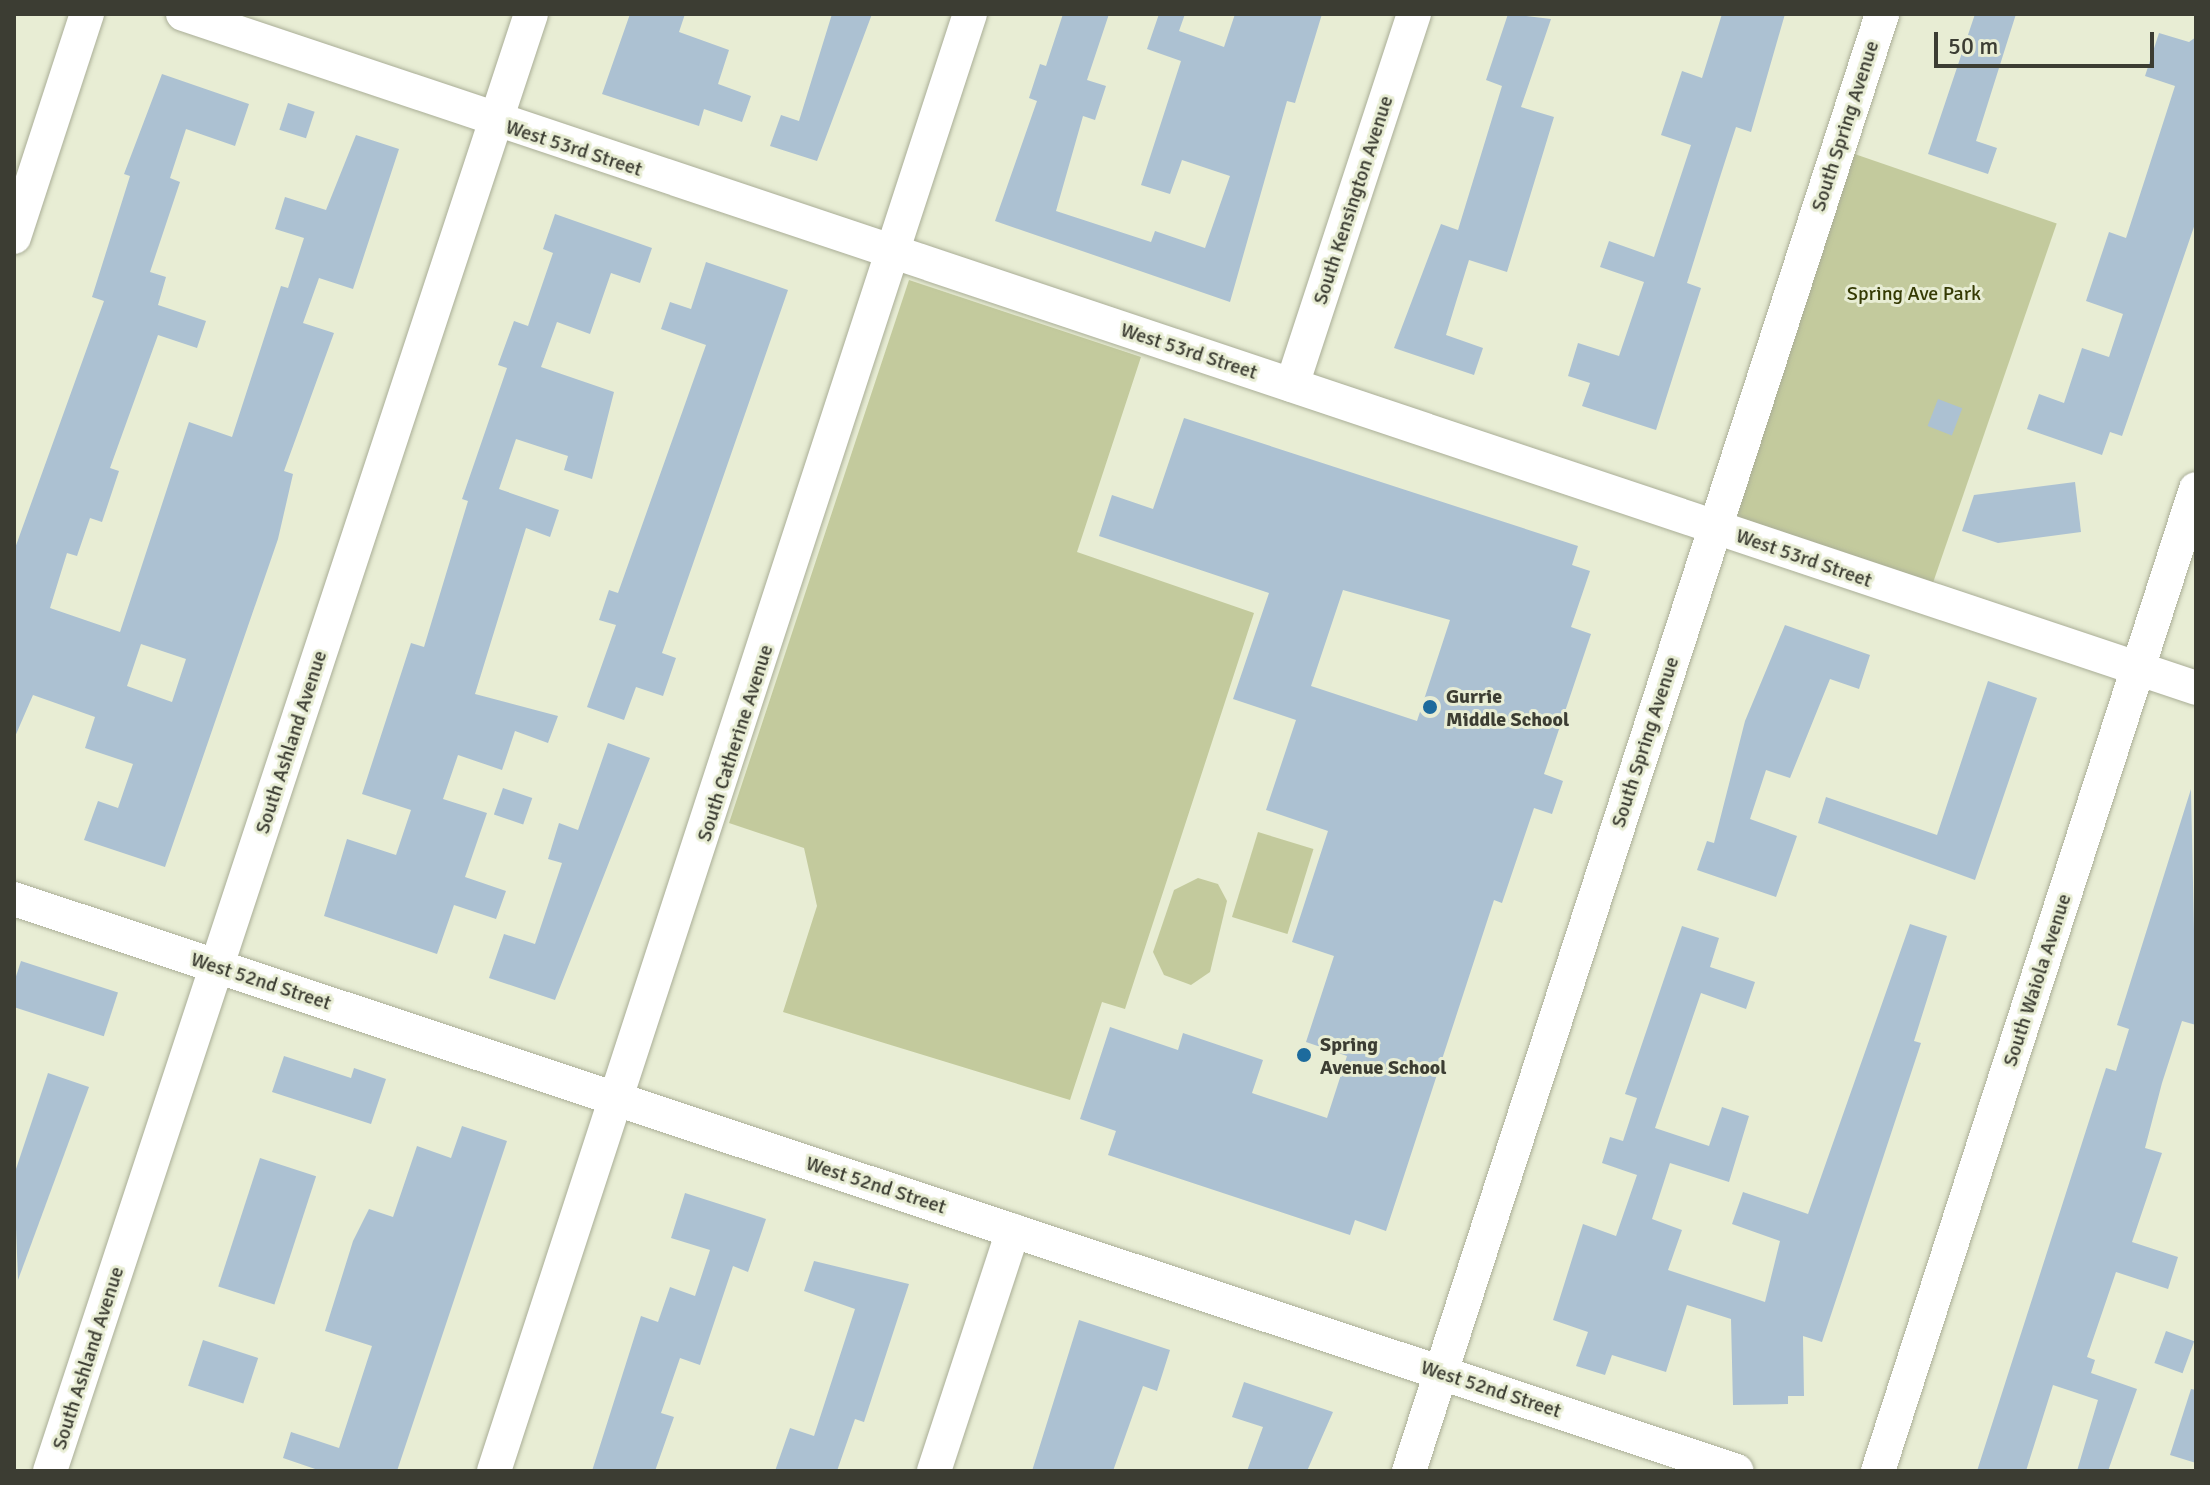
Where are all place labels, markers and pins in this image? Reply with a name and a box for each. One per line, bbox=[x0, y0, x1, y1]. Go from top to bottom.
place label: Gurrie Middle School bbox=[1446, 684, 1569, 731]
marker: Gurrie Middle School bbox=[1421, 698, 1439, 716]
place label: Spring Avenue School bbox=[1320, 1032, 1447, 1079]
marker: Spring Avenue School bbox=[1295, 1046, 1313, 1064]

